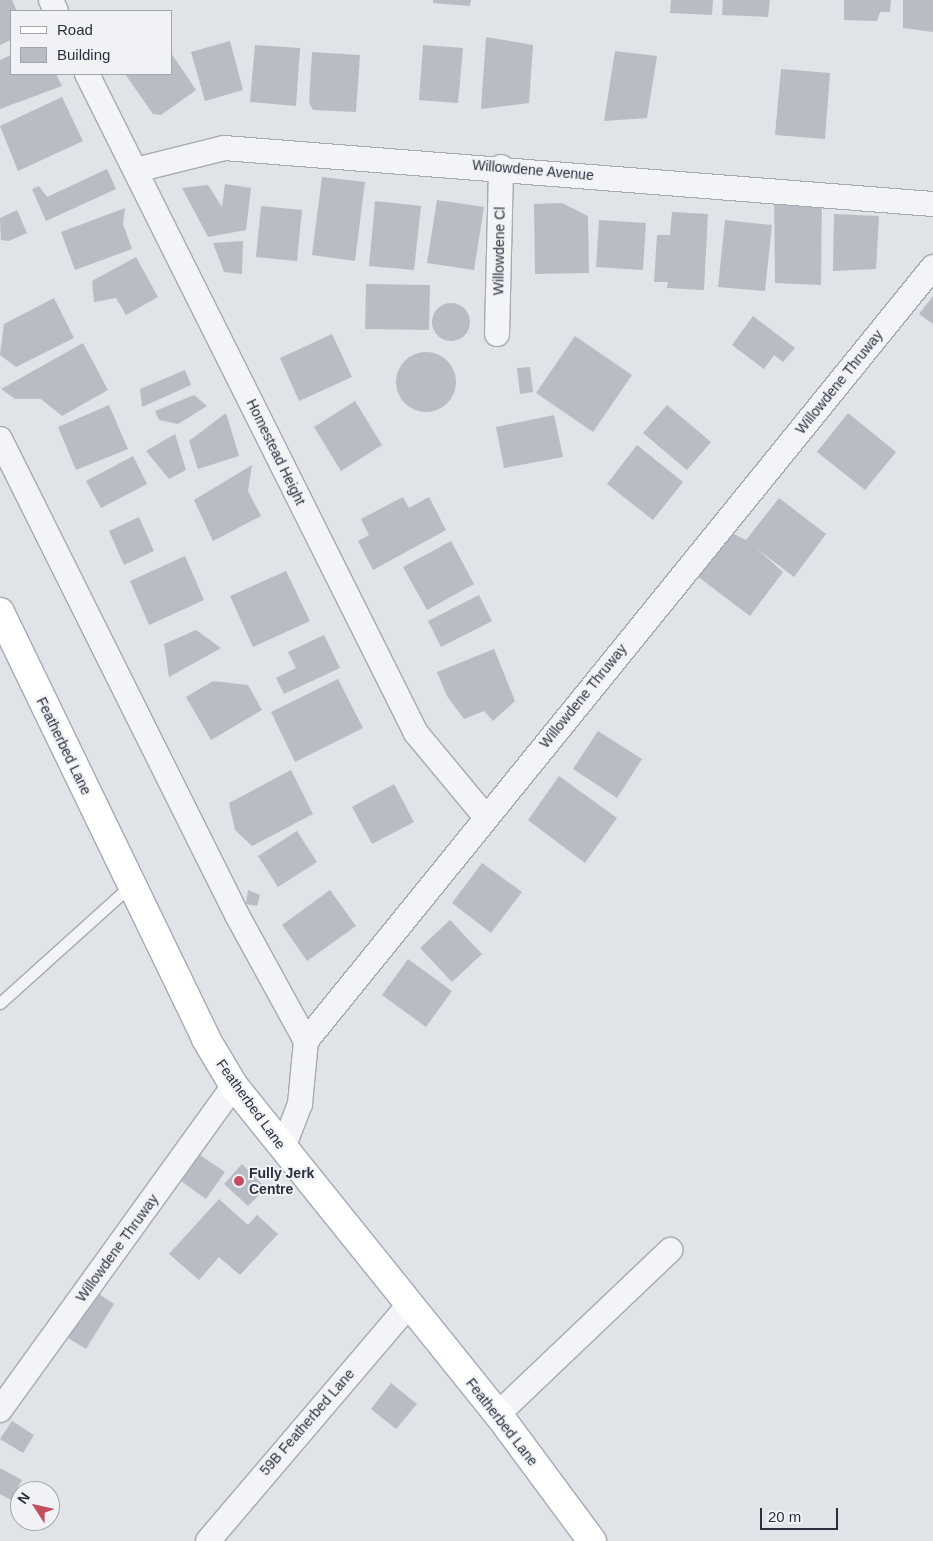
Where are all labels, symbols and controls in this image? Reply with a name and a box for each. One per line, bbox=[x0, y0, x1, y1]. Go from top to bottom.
legend bbox=[10, 10, 172, 75]
text: Road bbox=[57, 21, 93, 38]
text: Building bbox=[57, 46, 110, 63]
street label: Willowdene Avenue bbox=[471, 156, 595, 184]
street label: Willowdene Cl bbox=[490, 207, 508, 295]
street label: Willowdene Thruway bbox=[792, 327, 886, 437]
street label: Homestead Height bbox=[243, 396, 309, 508]
street label: Willowdene Thruway bbox=[536, 641, 630, 751]
street label: Featherbed Lane bbox=[33, 694, 95, 798]
street label: Featherbed Lane bbox=[213, 1056, 289, 1152]
place label: Fully Jerk Centre bbox=[249, 1165, 314, 1198]
marker: Fully Jerk Centre bbox=[233, 1175, 245, 1187]
street label: Willowdene Thruway bbox=[72, 1191, 162, 1305]
street label: 59B Featherbed Lane bbox=[256, 1365, 358, 1479]
street label: Featherbed Lane bbox=[463, 1375, 541, 1469]
north arrow bbox=[10, 1481, 60, 1531]
text: N bbox=[14, 1489, 33, 1507]
scale bar bbox=[763, 1498, 840, 1530]
text: 20 m bbox=[768, 1508, 801, 1525]

